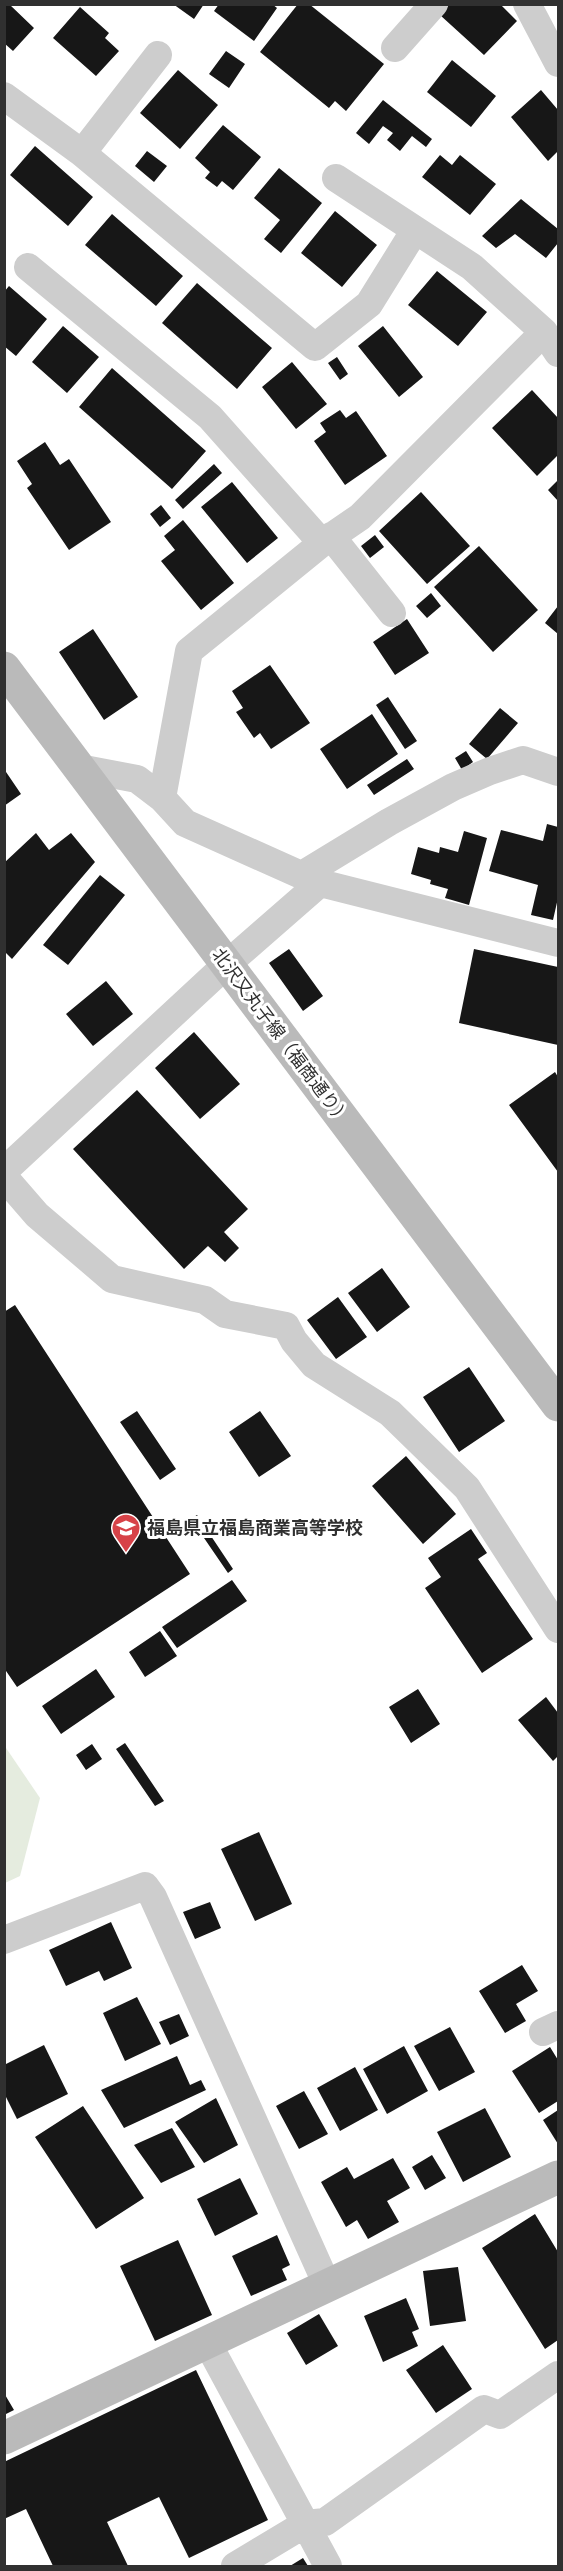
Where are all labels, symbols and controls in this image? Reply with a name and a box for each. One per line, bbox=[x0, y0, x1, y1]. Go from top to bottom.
street label: 北沢又丸子線（福商通り） bbox=[208, 944, 356, 1129]
school or university icon: 福島県立福島商業高等学校 bbox=[110, 1512, 142, 1554]
place label: 福島県立福島商業高等学校 bbox=[147, 1516, 363, 1538]

